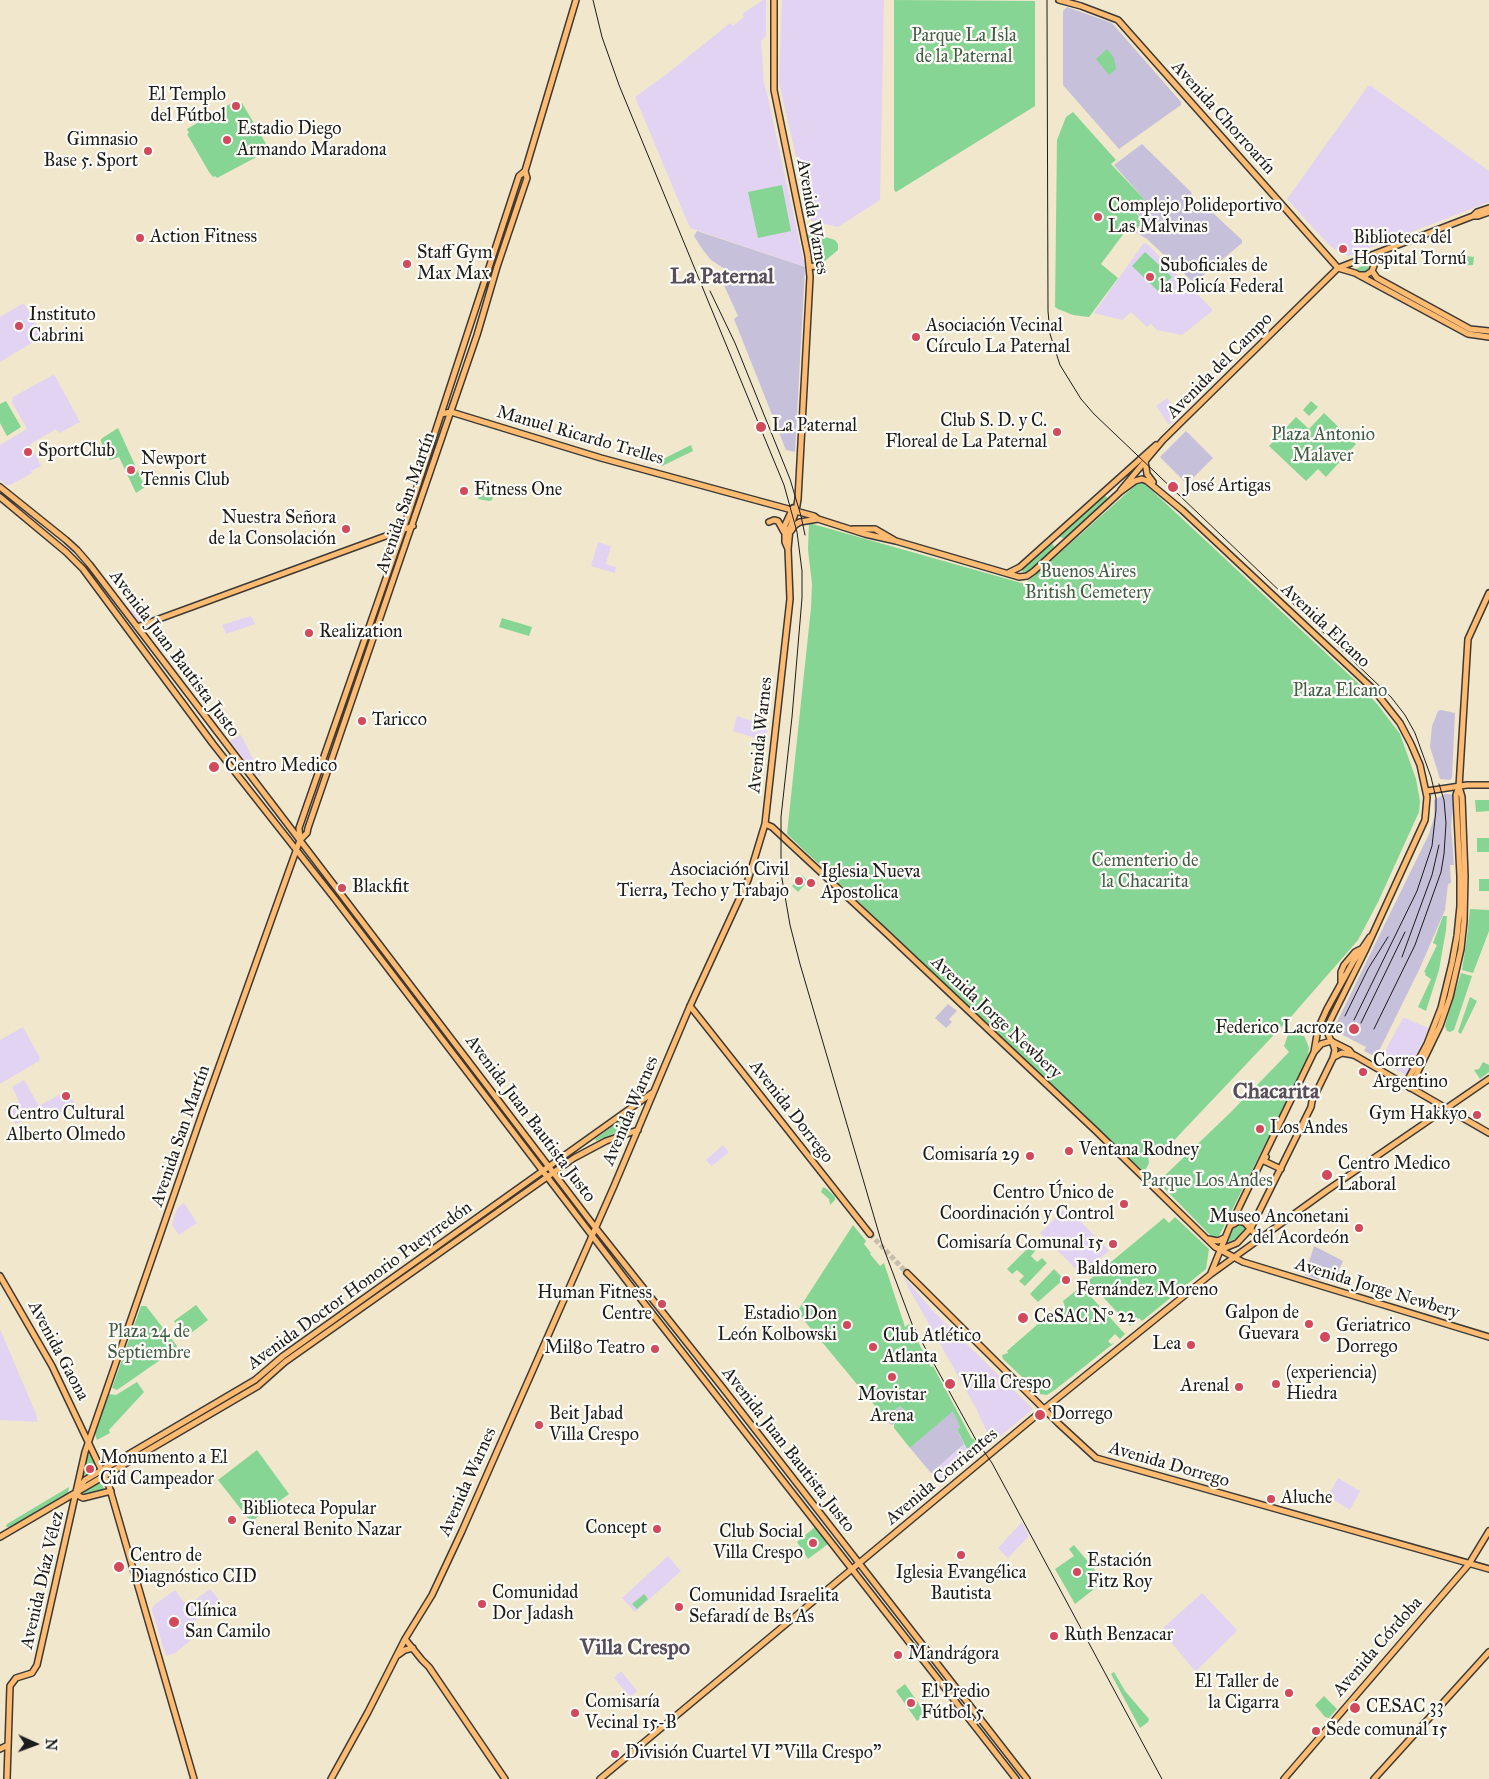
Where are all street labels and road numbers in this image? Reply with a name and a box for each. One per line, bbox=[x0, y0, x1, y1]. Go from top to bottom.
street label: Avenida Chorroarín bbox=[1166, 57, 1280, 179]
street label: Avenida Warnes bbox=[791, 158, 833, 276]
street label: Avenida del Campo bbox=[1163, 309, 1277, 423]
street label: Manuel Ricardo Trelles bbox=[494, 402, 666, 470]
street label: Avenida San Martín bbox=[372, 430, 440, 576]
street label: Avenida Juan Bautista Justo bbox=[104, 566, 244, 742]
street label: Avenida Elcano bbox=[1276, 579, 1374, 673]
street label: Avenida Warnes bbox=[744, 676, 778, 794]
street label: Avenida Jorge Newbery bbox=[926, 952, 1066, 1084]
street label: Avenida Juan Bautista Justo bbox=[460, 1031, 600, 1207]
street label: Avenida Warnes bbox=[598, 1053, 664, 1169]
street label: Avenida Dorrego bbox=[744, 1056, 838, 1168]
street label: Avenida San Martín bbox=[147, 1063, 215, 1209]
street label: Avenida Doctor Honorio Pueyrredón bbox=[243, 1197, 477, 1375]
street label: Avenida Jorge Newbery bbox=[1292, 1254, 1462, 1324]
street label: Avenida Gaona bbox=[23, 1297, 93, 1405]
street label: Avenida Juan Bautista Justo bbox=[717, 1363, 859, 1537]
street label: Avenida Warnes bbox=[434, 1424, 502, 1540]
street label: Avenida Corrientes bbox=[882, 1424, 1002, 1530]
street label: Avenida Dorrego bbox=[1106, 1437, 1232, 1493]
street label: Avenida Díaz Vélez bbox=[17, 1509, 69, 1651]
street label: Avenida Córdoba bbox=[1329, 1593, 1427, 1701]

